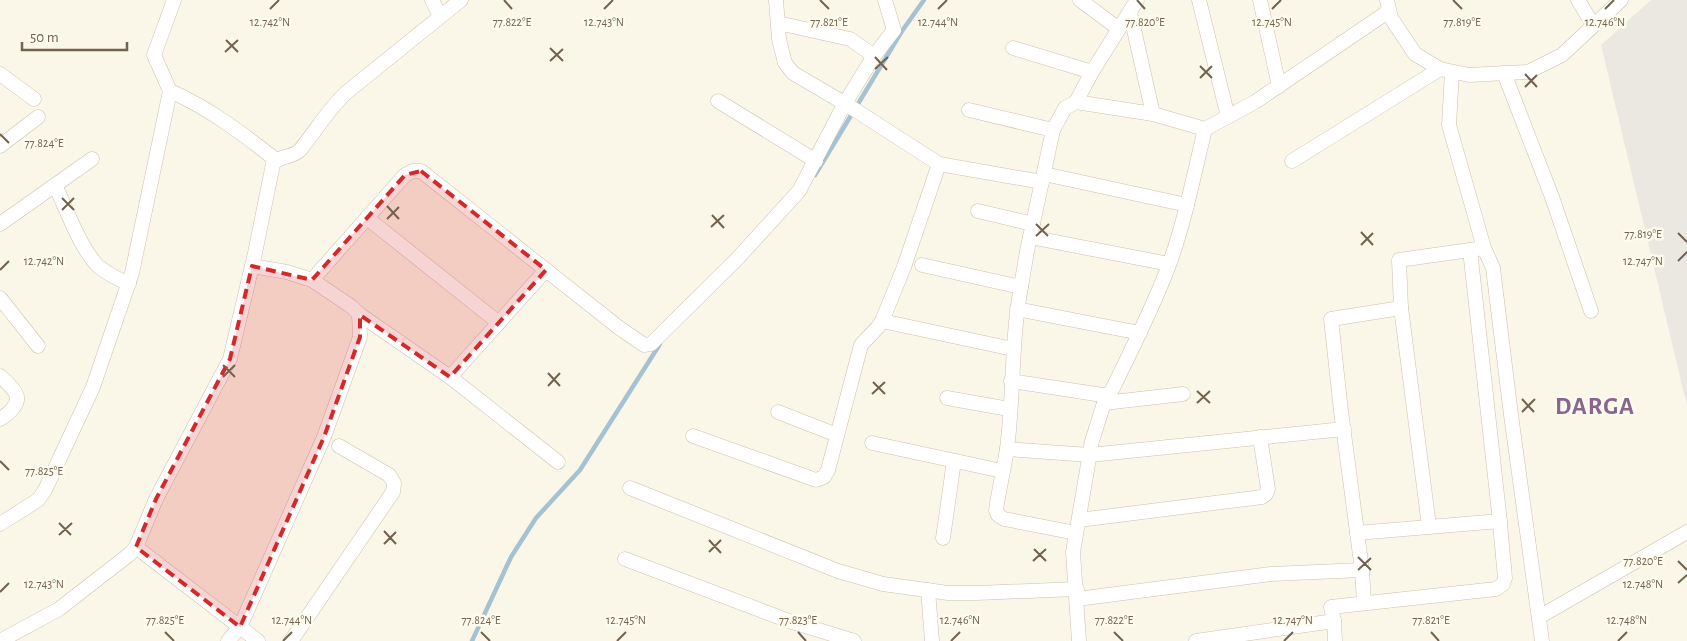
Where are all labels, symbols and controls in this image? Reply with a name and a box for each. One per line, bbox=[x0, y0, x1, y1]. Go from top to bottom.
text: 12.742°N bbox=[250, 16, 290, 28]
text: 77.822°E bbox=[493, 16, 532, 28]
text: 12.743°N bbox=[584, 16, 624, 28]
text: 77.821°E bbox=[810, 16, 848, 28]
text: 12.744°N bbox=[918, 16, 958, 28]
text: 77.820°E bbox=[1125, 16, 1165, 28]
text: 12.745°N bbox=[1252, 16, 1292, 28]
text: 77.819°E bbox=[1443, 16, 1481, 28]
text: 12.746°N bbox=[1585, 16, 1625, 28]
scale bar bbox=[22, 20, 128, 52]
text: 50 m bbox=[30, 30, 59, 45]
text: 77.824°E bbox=[25, 137, 64, 149]
text: 77.819°E bbox=[1624, 228, 1662, 240]
text: 12.742°N bbox=[24, 255, 64, 267]
text: 12.747°N bbox=[1623, 255, 1663, 267]
district label: DARGA bbox=[1555, 394, 1635, 419]
text: 77.825°E bbox=[25, 465, 63, 477]
text: 77.820°E bbox=[1623, 555, 1663, 567]
text: 12.743°N bbox=[24, 578, 64, 590]
text: 12.748°N bbox=[1623, 578, 1663, 590]
text: 77.825°E bbox=[146, 614, 184, 626]
text: 12.744°N bbox=[272, 614, 312, 626]
text: 77.824°E bbox=[462, 614, 501, 626]
text: 12.745°N bbox=[606, 614, 646, 626]
text: 77.823°E bbox=[779, 614, 817, 626]
text: 12.746°N bbox=[940, 614, 980, 626]
text: 77.822°E bbox=[1095, 614, 1134, 626]
text: 12.747°N bbox=[1273, 614, 1313, 626]
text: 77.821°E bbox=[1412, 614, 1450, 626]
text: 12.748°N bbox=[1607, 614, 1647, 626]

